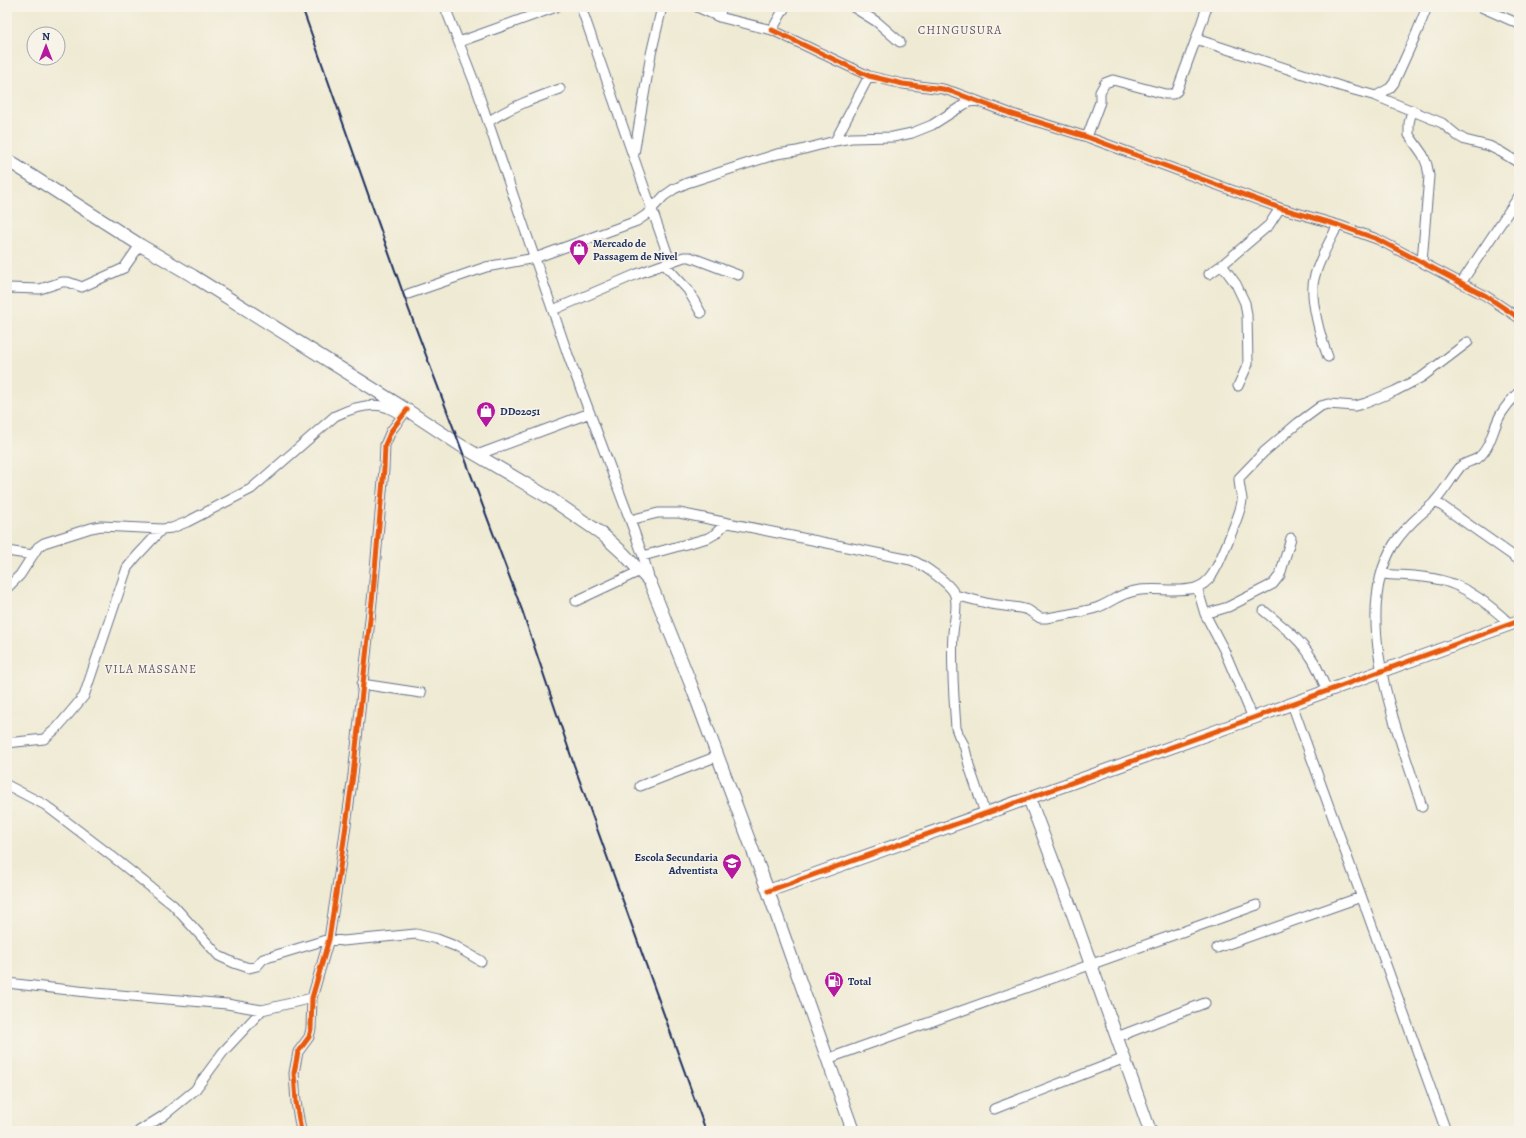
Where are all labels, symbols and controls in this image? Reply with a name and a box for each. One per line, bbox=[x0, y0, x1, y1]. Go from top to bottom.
district label: CHINGUSURA bbox=[918, 22, 1002, 38]
north arrow bbox=[26, 26, 66, 66]
text: N bbox=[42, 29, 50, 44]
place label: Mercado de Passagem de Nivel bbox=[593, 236, 678, 264]
shop icon: Mercado de Passagem de Nivel bbox=[568, 238, 590, 266]
shop icon: DD02051 bbox=[475, 400, 497, 428]
place label: DD02051 bbox=[500, 404, 540, 419]
district label: VILA MASSANE bbox=[104, 661, 197, 677]
place label: Escola Secundaria Adventista bbox=[635, 850, 719, 878]
school or university icon: Escola Secundaria Adventista bbox=[721, 852, 743, 880]
fuel station icon: Total bbox=[823, 970, 845, 998]
place label: Total bbox=[848, 974, 871, 989]

